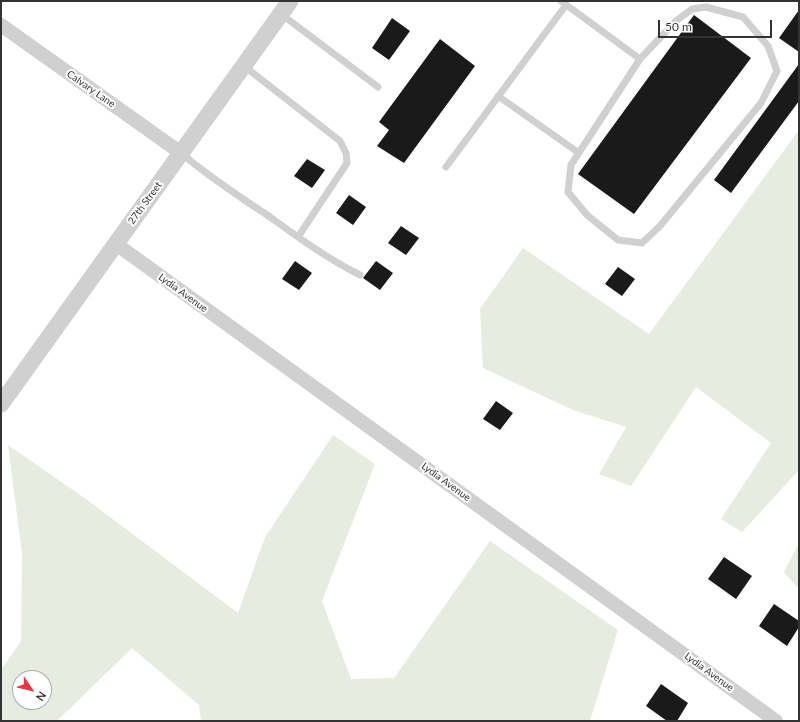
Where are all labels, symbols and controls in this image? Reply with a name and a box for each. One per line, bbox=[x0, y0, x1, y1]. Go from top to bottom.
scale bar bbox=[660, 12, 774, 38]
text: 50 m bbox=[665, 19, 692, 34]
street label: Calvary Lane bbox=[64, 68, 118, 110]
street label: 27th Street bbox=[126, 179, 164, 227]
street label: Lydia Avenue bbox=[156, 271, 210, 315]
street label: Lydia Avenue bbox=[419, 460, 473, 504]
street label: Lydia Avenue bbox=[682, 650, 736, 694]
north arrow bbox=[12, 670, 52, 710]
text: N bbox=[34, 689, 49, 704]

